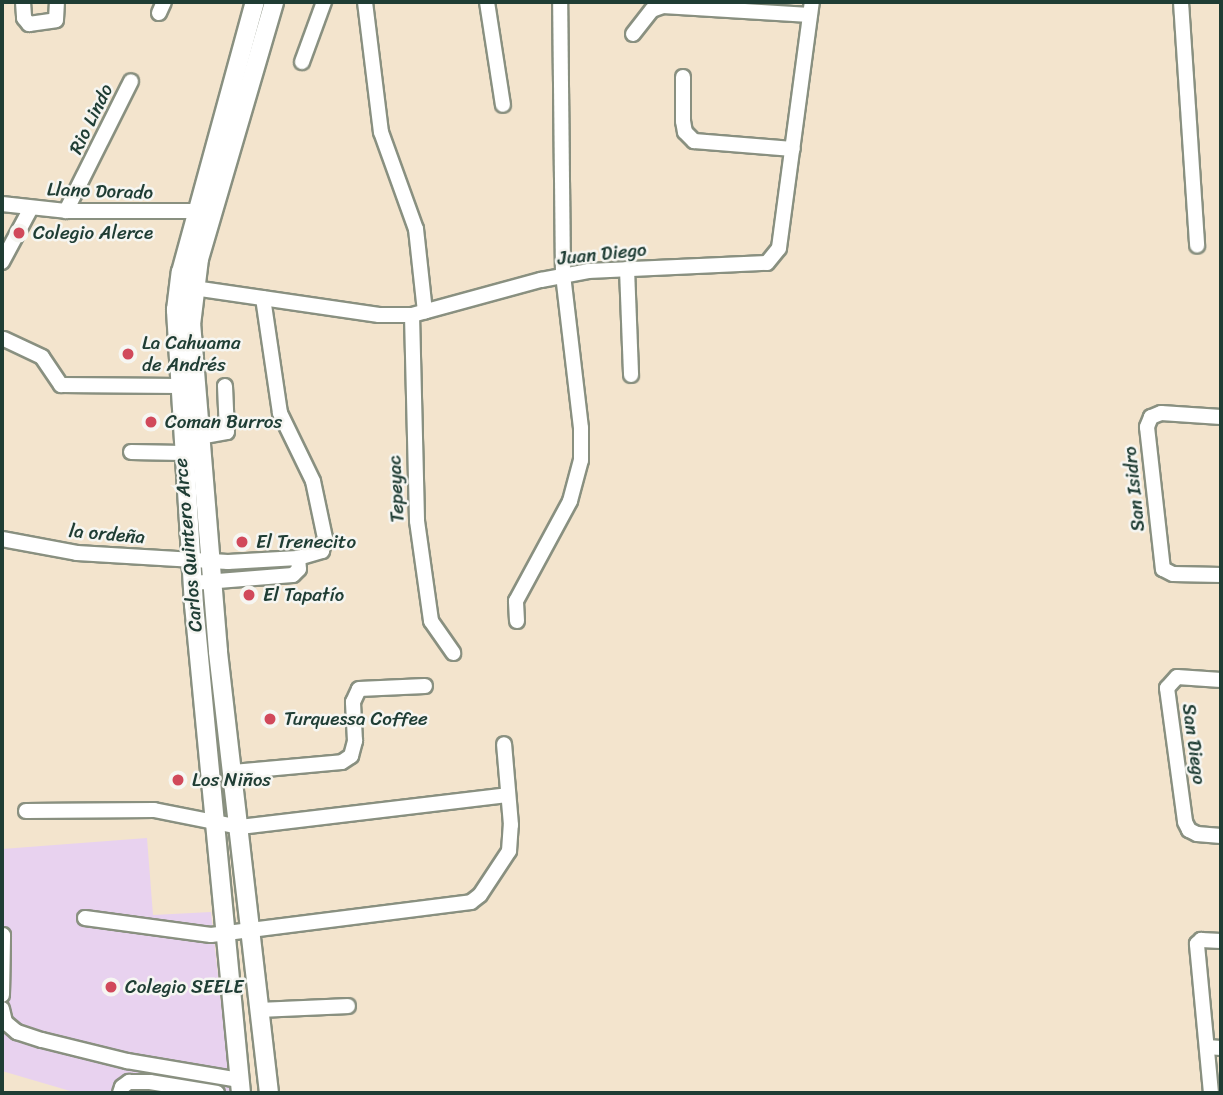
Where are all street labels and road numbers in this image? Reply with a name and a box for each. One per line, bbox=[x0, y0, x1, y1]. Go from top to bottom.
street label: Rio Lindo bbox=[64, 80, 118, 158]
street label: Llano Dorado bbox=[46, 178, 154, 204]
street label: Juan Diego bbox=[556, 238, 648, 270]
street label: San Isidro bbox=[1118, 445, 1150, 533]
street label: Tepeyac bbox=[383, 455, 409, 523]
street label: Carlos Quintero Arce bbox=[169, 457, 207, 633]
street label: la ordeña bbox=[68, 519, 146, 549]
street label: San Diego bbox=[1177, 702, 1211, 786]

